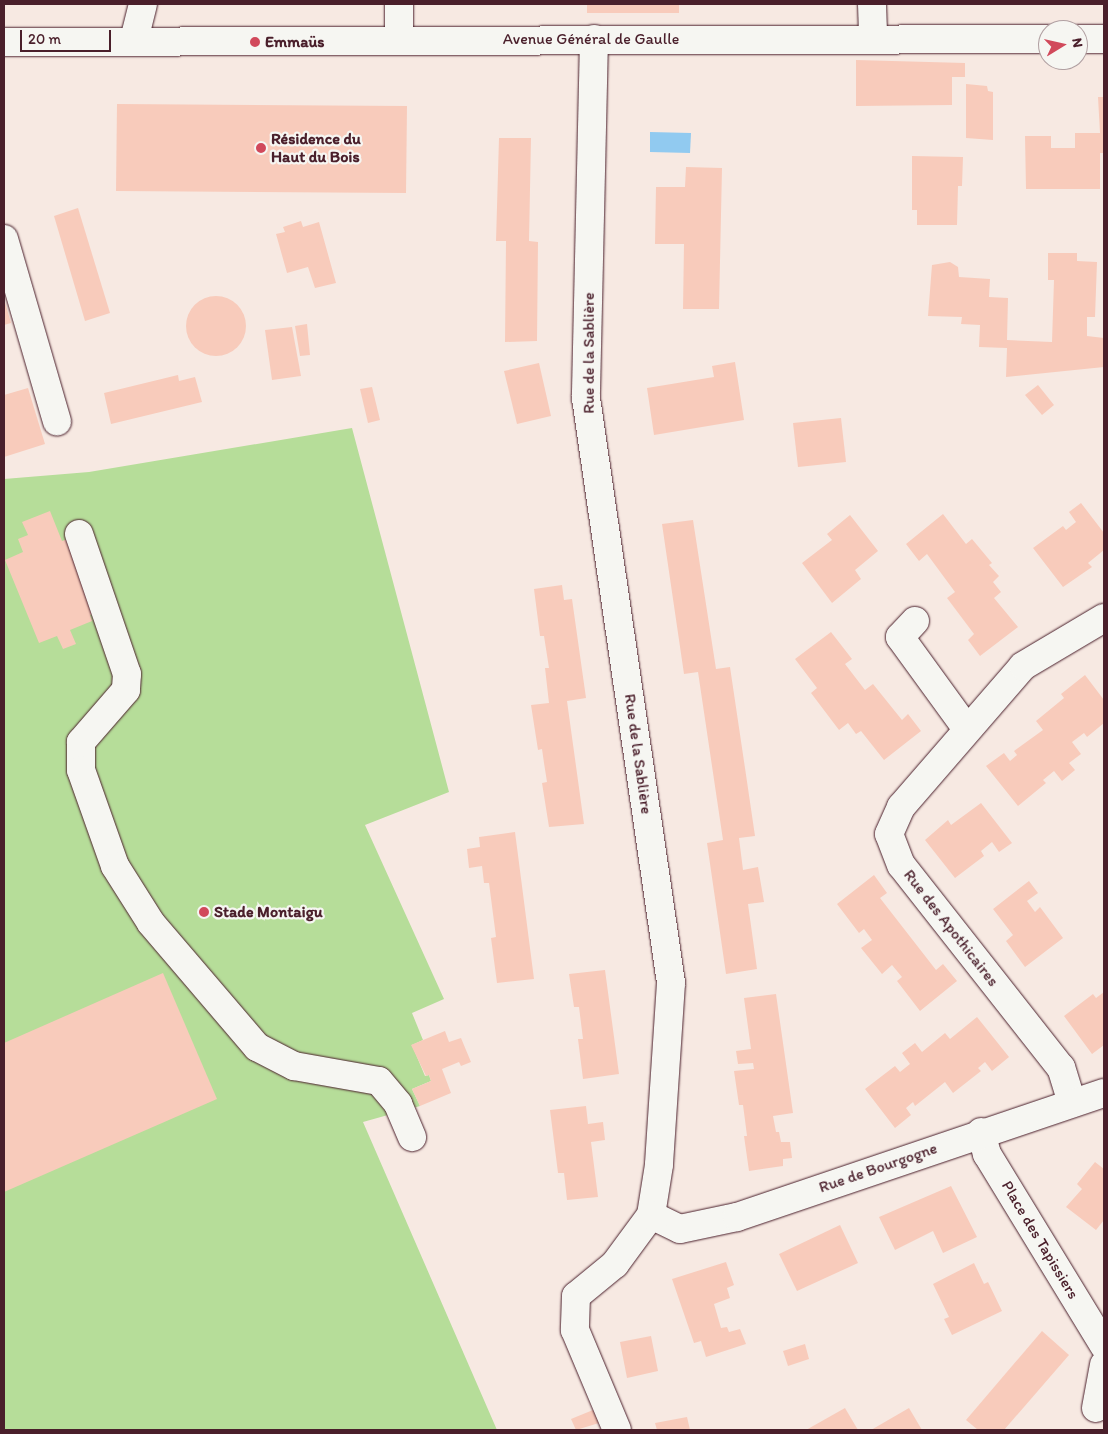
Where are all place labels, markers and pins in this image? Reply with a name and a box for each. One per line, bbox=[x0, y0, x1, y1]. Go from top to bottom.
place label: Emmaüs bbox=[265, 32, 325, 52]
marker: Emmaüs bbox=[249, 36, 261, 48]
place label: Résidence du Haut du Bois bbox=[271, 129, 361, 167]
marker: Résidence du Haut du Bois bbox=[255, 142, 267, 154]
place label: Stade Montaigu bbox=[214, 902, 322, 922]
marker: Stade Montaigu bbox=[198, 906, 210, 918]

